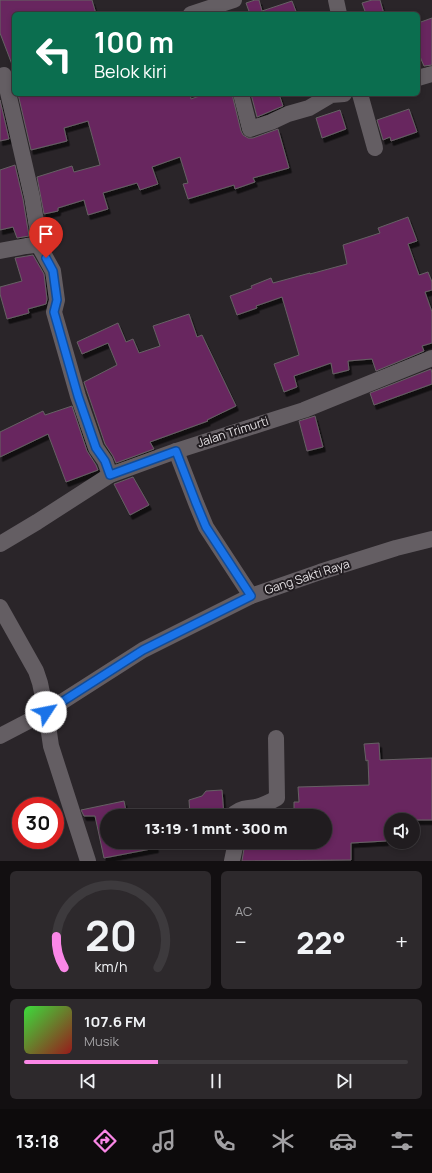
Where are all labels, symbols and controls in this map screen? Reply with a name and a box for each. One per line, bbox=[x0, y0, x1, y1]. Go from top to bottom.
text: 100 m bbox=[94, 23, 174, 61]
icon: left bbox=[28, 28, 80, 80]
text: Belok kiri bbox=[94, 59, 167, 83]
pin bbox=[29, 217, 63, 258]
icon: arrive bbox=[35, 223, 57, 245]
street label: Jalan Trimurti bbox=[195, 412, 271, 451]
street label: Gang Sakti Raya bbox=[262, 555, 352, 598]
position arrow bbox=[25, 691, 67, 733]
speed limit sign: 30 bbox=[12, 797, 64, 849]
map controls bbox=[384, 813, 420, 849]
button: sound bbox=[384, 813, 420, 849]
text: 13:19 · 1 mnt · 300 m bbox=[144, 818, 288, 839]
text: AC bbox=[235, 902, 252, 920]
text: 20 bbox=[84, 907, 137, 963]
text: 22° bbox=[296, 922, 346, 963]
text: − bbox=[235, 927, 247, 957]
text: + bbox=[395, 927, 408, 957]
text: km/h bbox=[94, 957, 127, 976]
text: 107.6 FM bbox=[84, 1011, 146, 1032]
text: Musik bbox=[84, 1032, 119, 1050]
icon: previous bbox=[77, 1070, 99, 1092]
icon: pause bbox=[205, 1070, 227, 1092]
icon: next bbox=[333, 1070, 355, 1092]
icon: directions bbox=[91, 1127, 119, 1155]
icon: music bbox=[150, 1127, 178, 1155]
icon: phone bbox=[210, 1127, 238, 1155]
icon: climate bbox=[269, 1127, 297, 1155]
icon: car bbox=[329, 1127, 357, 1155]
icon: filters bbox=[388, 1127, 416, 1155]
text: 13:18 bbox=[16, 1129, 59, 1153]

